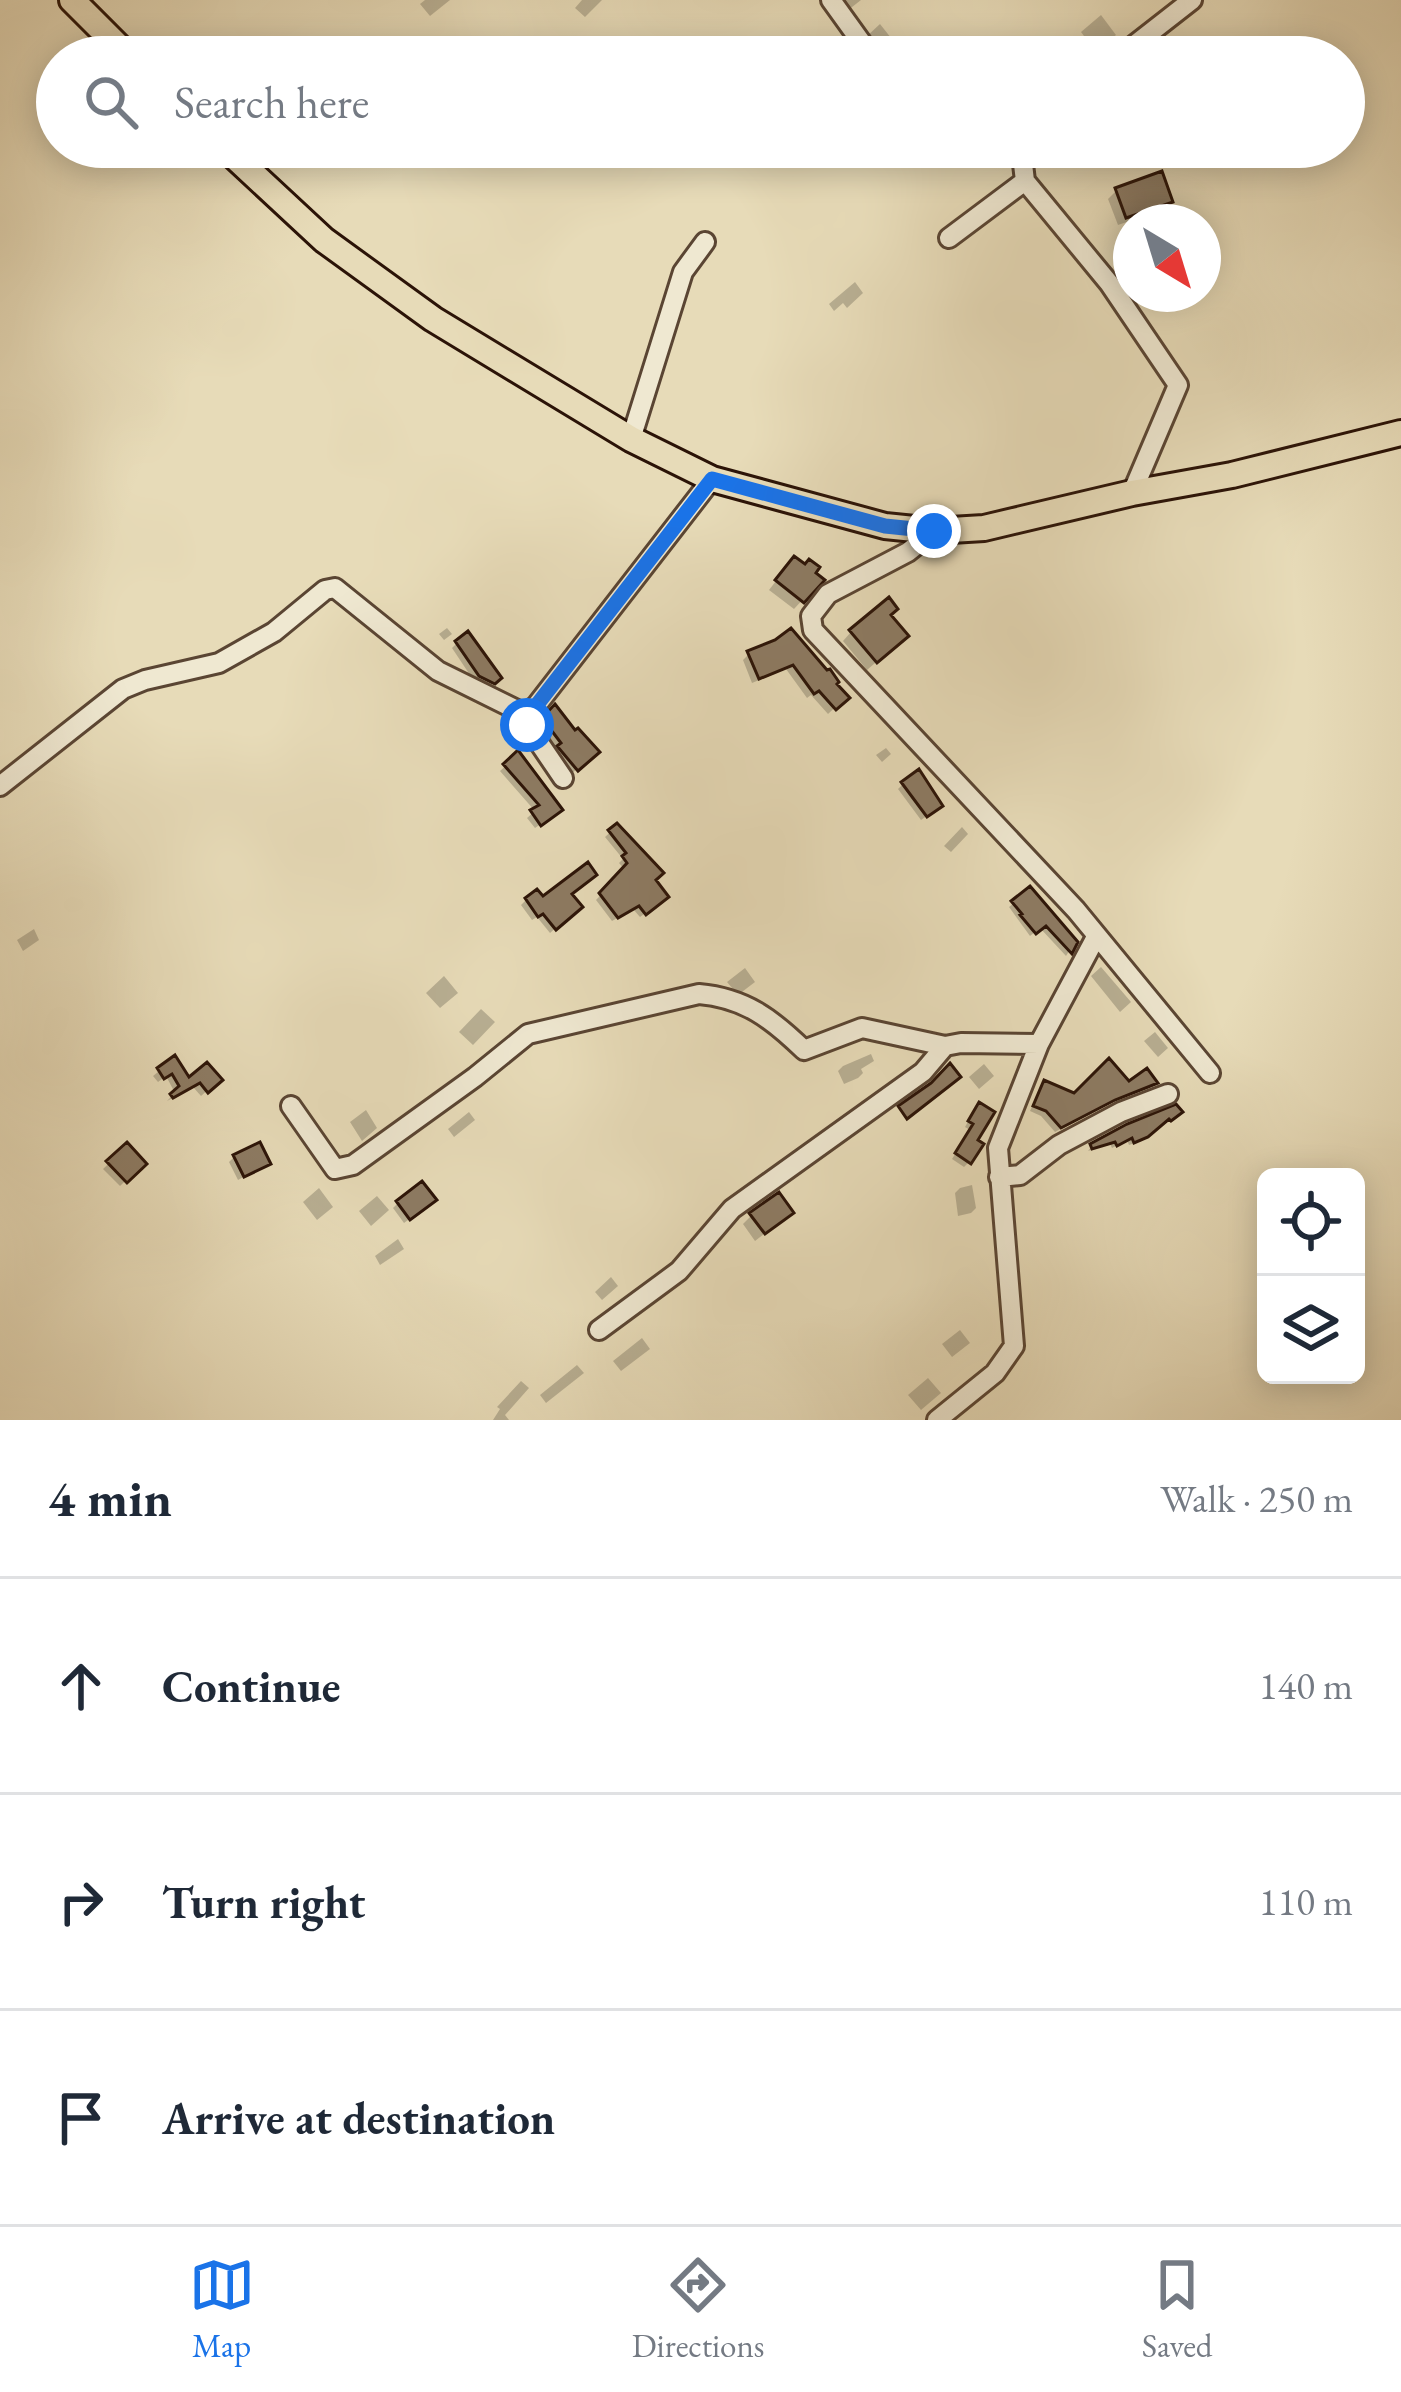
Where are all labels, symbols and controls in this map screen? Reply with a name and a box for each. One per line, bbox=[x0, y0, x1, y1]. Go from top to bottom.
search box bbox=[36, 36, 1365, 168]
icon: search bbox=[78, 69, 144, 135]
text: Search here bbox=[174, 73, 369, 131]
north arrow bbox=[1113, 204, 1221, 312]
route end bbox=[907, 504, 961, 558]
route start bbox=[500, 698, 554, 752]
map controls bbox=[1257, 1168, 1365, 1384]
button: locate bbox=[1257, 1168, 1365, 1276]
button: layers bbox=[1257, 1276, 1365, 1384]
text: 4 min bbox=[48, 1465, 172, 1531]
text: Walk · 250 m bbox=[1160, 1473, 1353, 1524]
icon: ahead bbox=[48, 1653, 114, 1719]
text: Continue bbox=[162, 1657, 340, 1715]
text: 140 m bbox=[1259, 1660, 1353, 1711]
icon: right bbox=[48, 1869, 114, 1935]
text: Turn right bbox=[162, 1873, 365, 1931]
text: 110 m bbox=[1259, 1876, 1353, 1927]
icon: arrive bbox=[48, 2085, 114, 2151]
text: Arrive at destination bbox=[162, 2089, 555, 2147]
tab: Map bbox=[189, 2252, 255, 2367]
tab: Directions bbox=[632, 2252, 765, 2367]
tab: Saved bbox=[1142, 2252, 1212, 2367]

